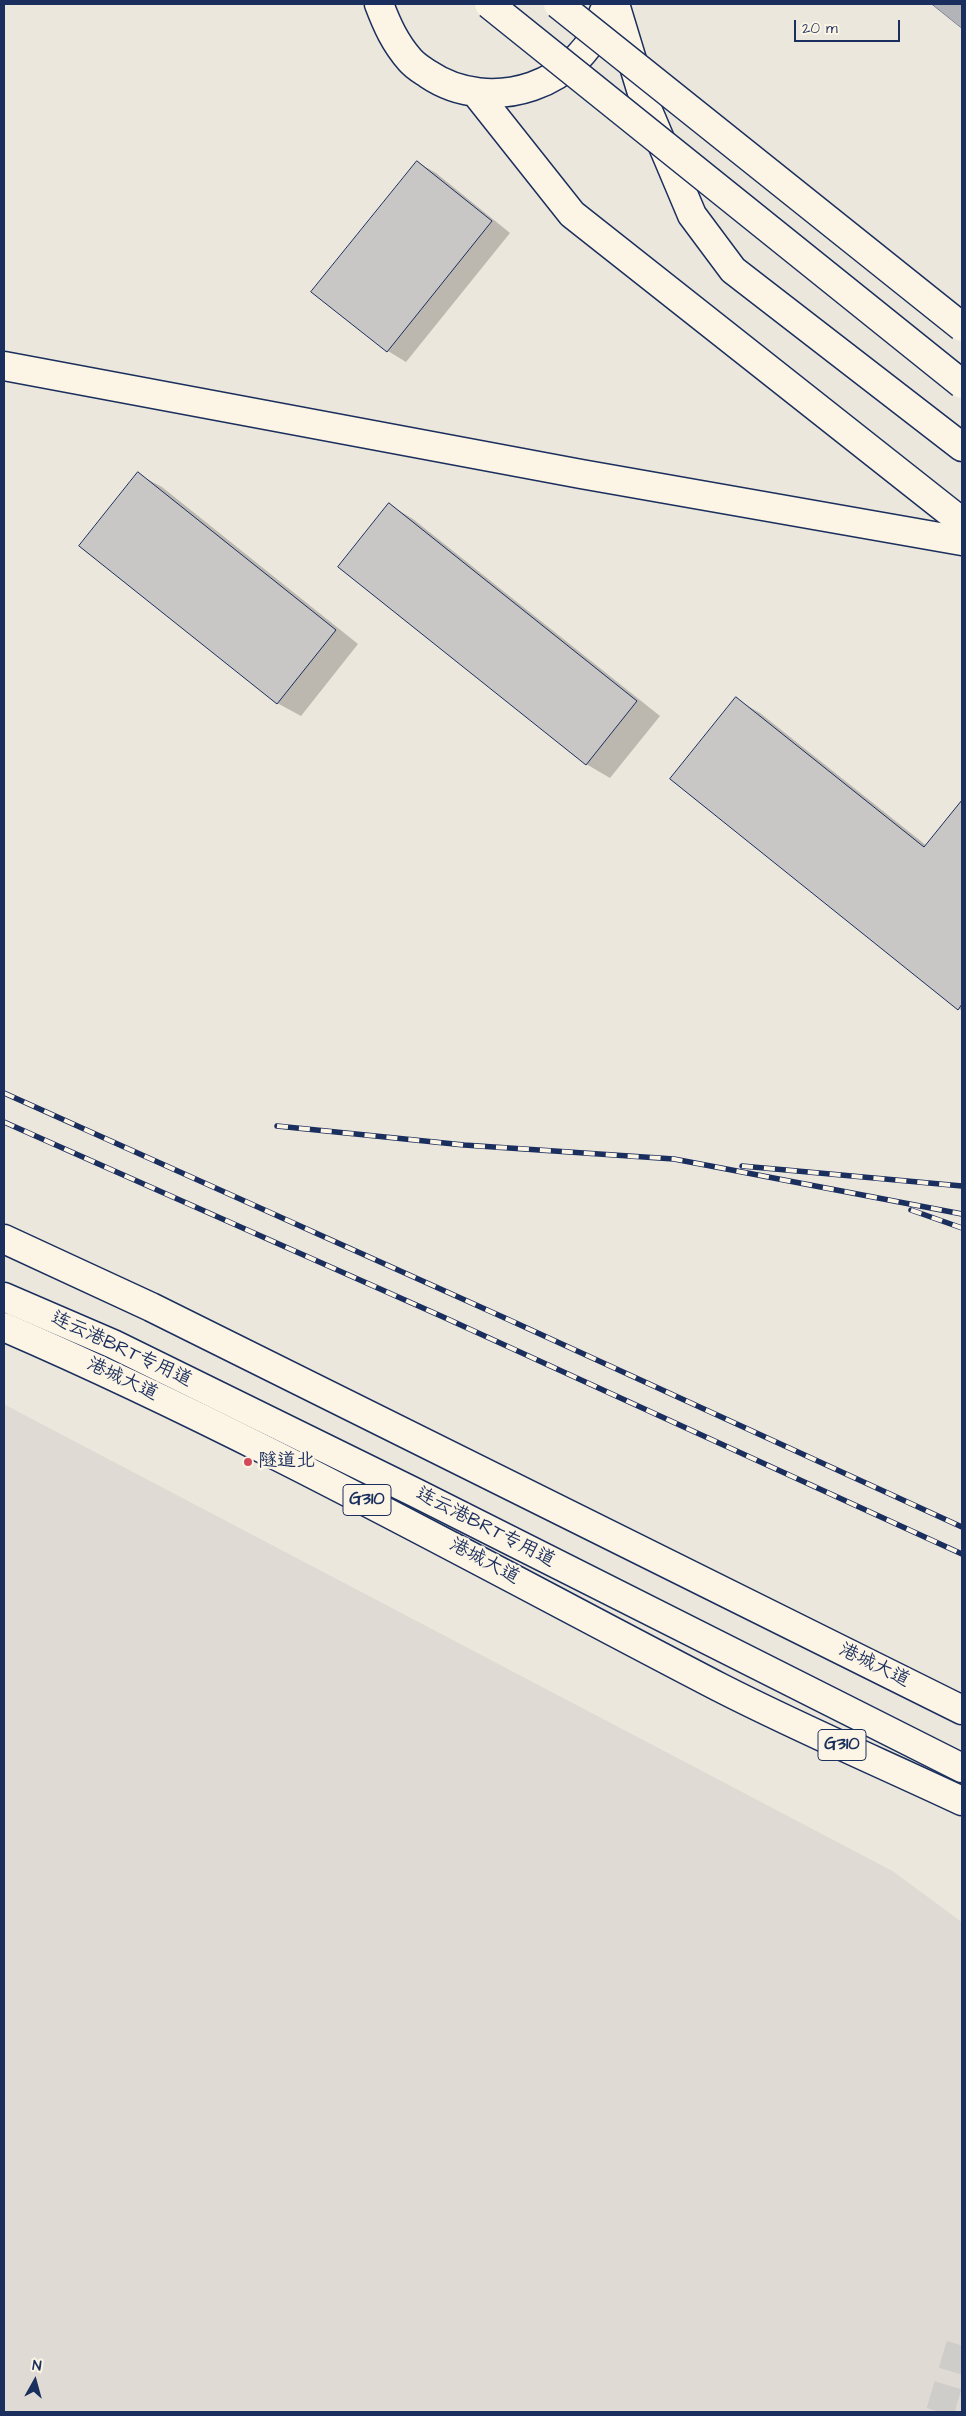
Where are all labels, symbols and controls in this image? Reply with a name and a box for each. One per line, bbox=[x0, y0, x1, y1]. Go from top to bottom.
scale bar bbox=[796, 10, 902, 42]
text: 20 m bbox=[802, 18, 838, 39]
street label: 连云港BRT专用道 bbox=[47, 1307, 195, 1393]
street label: 港城大道 bbox=[83, 1354, 161, 1406]
place label: 隧道北 bbox=[258, 1451, 315, 1473]
marker: 隧道北 bbox=[242, 1456, 254, 1468]
street label: 连云港BRT专用道 bbox=[412, 1483, 558, 1573]
road number: G310 bbox=[343, 1484, 391, 1516]
street label: 港城大道 bbox=[445, 1534, 523, 1590]
street label: 港城大道 bbox=[835, 1639, 913, 1693]
road number: G310 bbox=[818, 1730, 866, 1760]
north arrow bbox=[10, 2356, 60, 2406]
text: N bbox=[31, 2356, 42, 2377]

